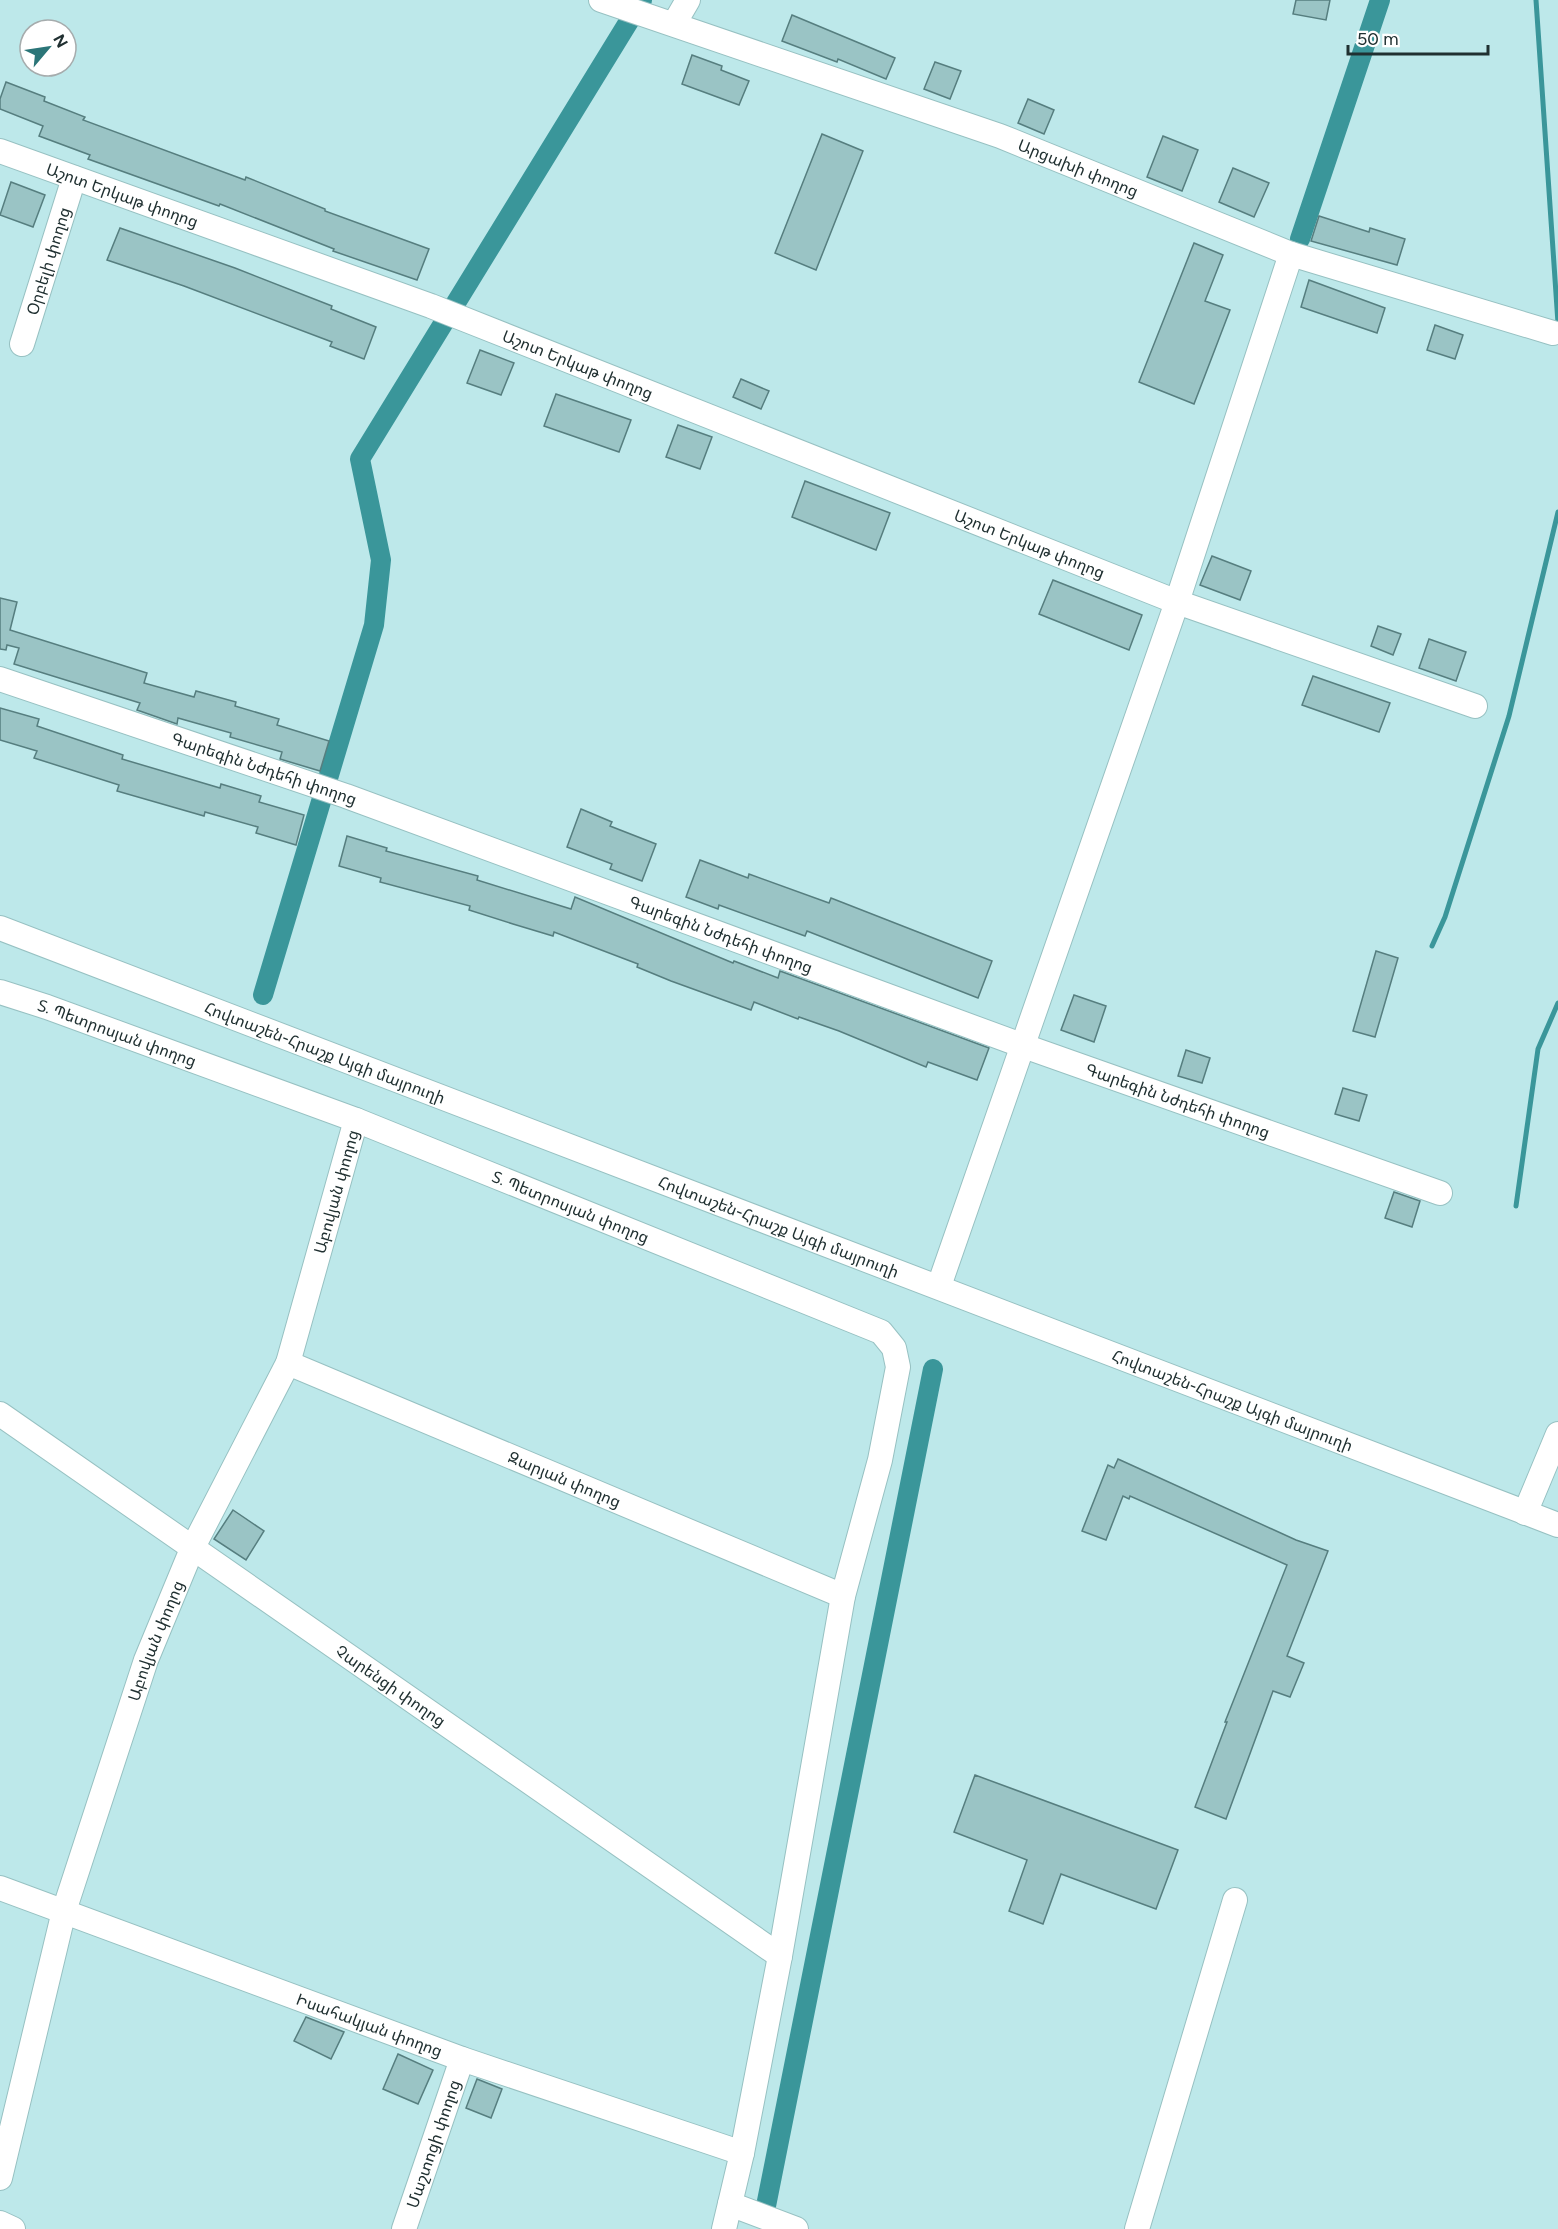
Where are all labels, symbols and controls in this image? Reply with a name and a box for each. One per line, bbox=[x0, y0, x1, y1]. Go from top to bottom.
north arrow bbox=[18, 18, 78, 78]
scale bar bbox=[1348, 18, 1488, 56]
text: 50 m bbox=[1357, 28, 1399, 50]
text: N bbox=[49, 31, 72, 51]
street label: Արցախի փողոց bbox=[1015, 135, 1141, 201]
street label: Աշոտ Երկաթ փողոց bbox=[44, 159, 201, 231]
street label: Օրբելի փողոց bbox=[22, 205, 74, 317]
street label: Աշոտ Երկաթ փողոց bbox=[500, 326, 656, 403]
street label: Աշոտ Երկաթ փողոց bbox=[951, 505, 1108, 582]
street label: Գարեգին Նժդեհի փողոց bbox=[169, 728, 360, 809]
street label: Գարեգին Նժդեհի փողոց bbox=[627, 892, 815, 977]
street label: Տ. Պետրոսյան փողոց bbox=[35, 995, 199, 1070]
street label: Հովտաշեն-Հրաշք Այգի մայրուղի bbox=[202, 998, 448, 1107]
street label: Գարեգին Նժդեհի փողոց bbox=[1083, 1059, 1273, 1142]
street label: Աբովյան փողոց bbox=[310, 1128, 362, 1256]
street label: Տ. Պետրոսյան փողոց bbox=[490, 1167, 652, 1247]
street label: Հովտաշեն-Հրաշք Այգի մայրուղի bbox=[656, 1172, 902, 1281]
street label: Հովտաշեն-Հրաշք Այգի մայրուղի bbox=[1110, 1346, 1356, 1455]
street label: Զարյան փողոց bbox=[505, 1447, 624, 1511]
street label: Աբովյան փողոց bbox=[124, 1578, 187, 1703]
street label: Չարենցի փողոց bbox=[332, 1641, 450, 1730]
street label: Իսահակյան փողոց bbox=[294, 1989, 445, 2060]
street label: Մաշտոցի փողոց bbox=[402, 2077, 464, 2210]

